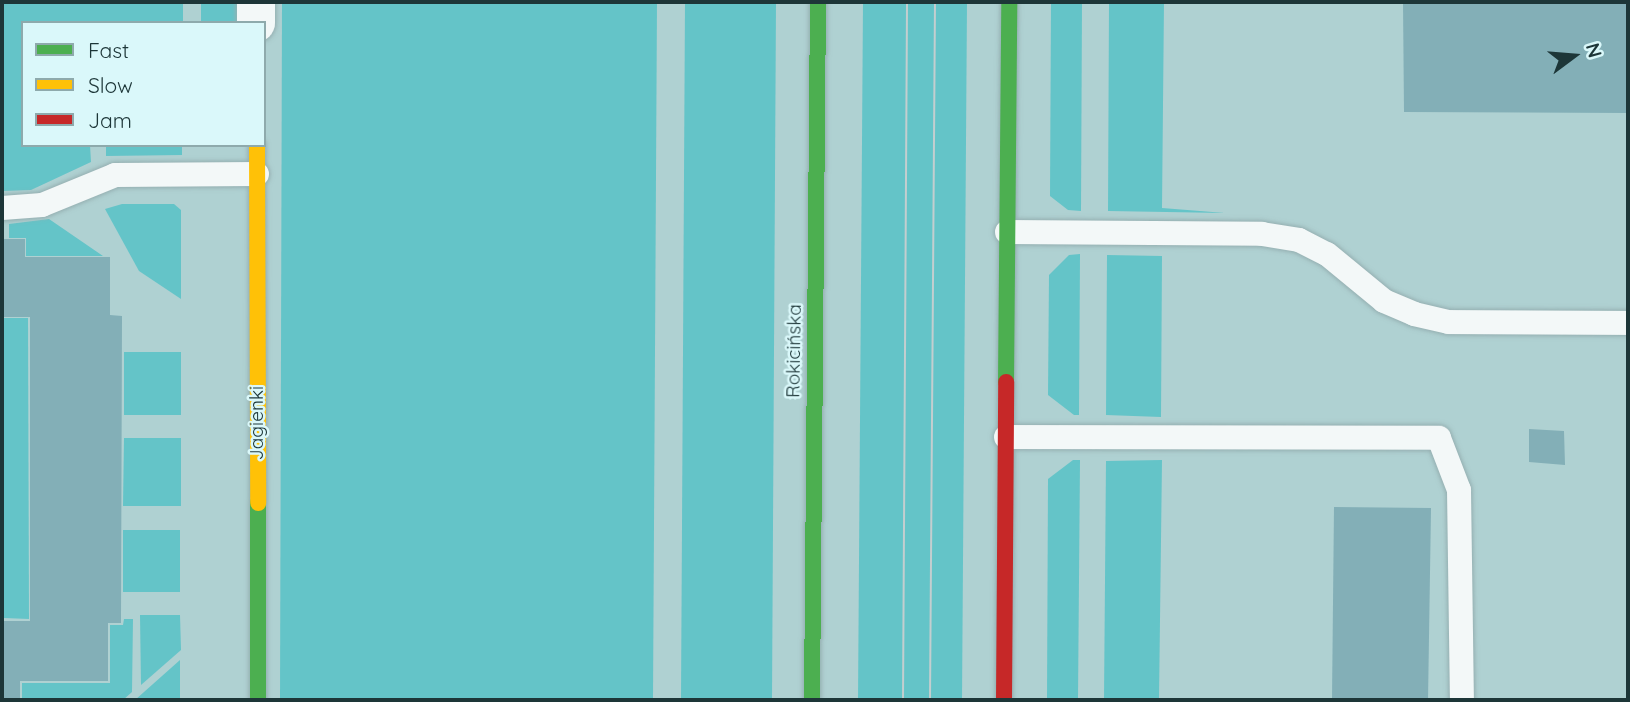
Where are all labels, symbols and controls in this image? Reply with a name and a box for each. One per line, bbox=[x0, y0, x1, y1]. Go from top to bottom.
legend bbox=[21, 21, 266, 147]
north arrow bbox=[1539, 21, 1609, 91]
text: Fast bbox=[88, 37, 129, 63]
text: N bbox=[1581, 40, 1608, 60]
text: Slow bbox=[88, 72, 133, 98]
text: Jam bbox=[88, 107, 132, 133]
street label: Rokicińska bbox=[782, 304, 806, 398]
street label: Jagienki bbox=[246, 386, 268, 460]

